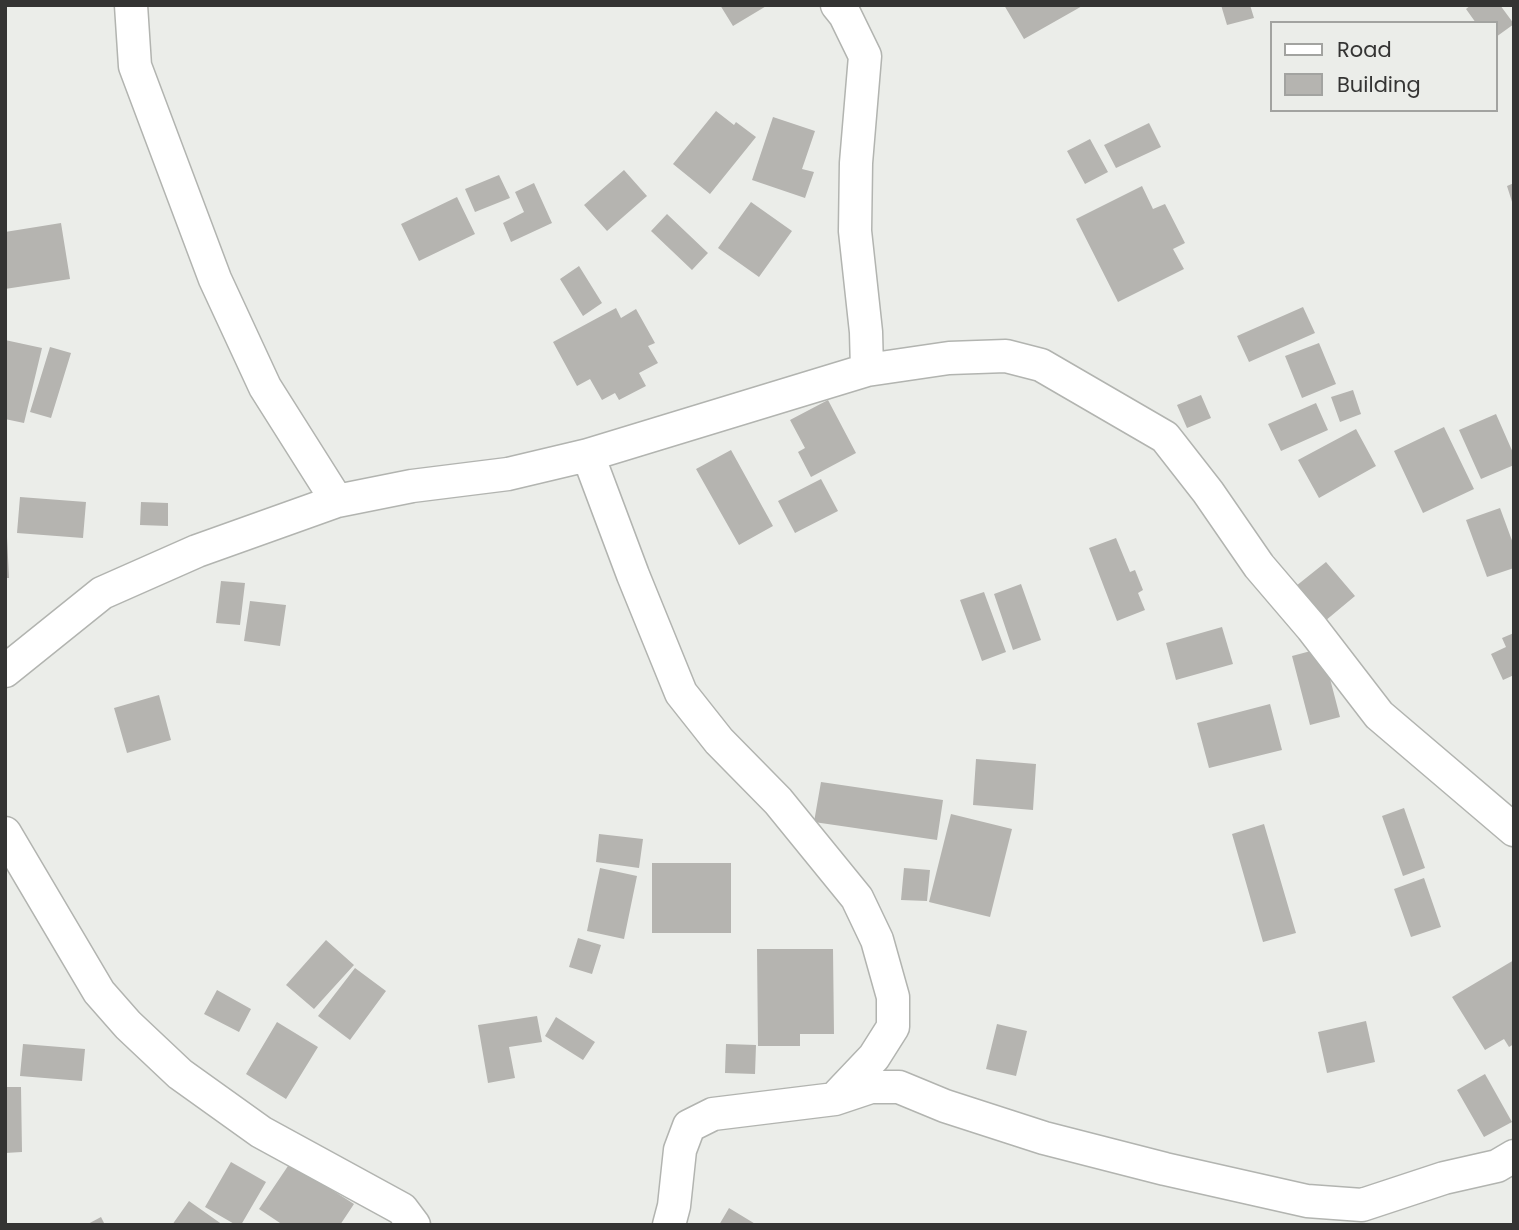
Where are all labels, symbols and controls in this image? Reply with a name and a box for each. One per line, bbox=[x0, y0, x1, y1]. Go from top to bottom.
legend bbox=[1270, 21, 1498, 112]
text: Road bbox=[1337, 35, 1392, 64]
text: Building bbox=[1337, 70, 1421, 99]

